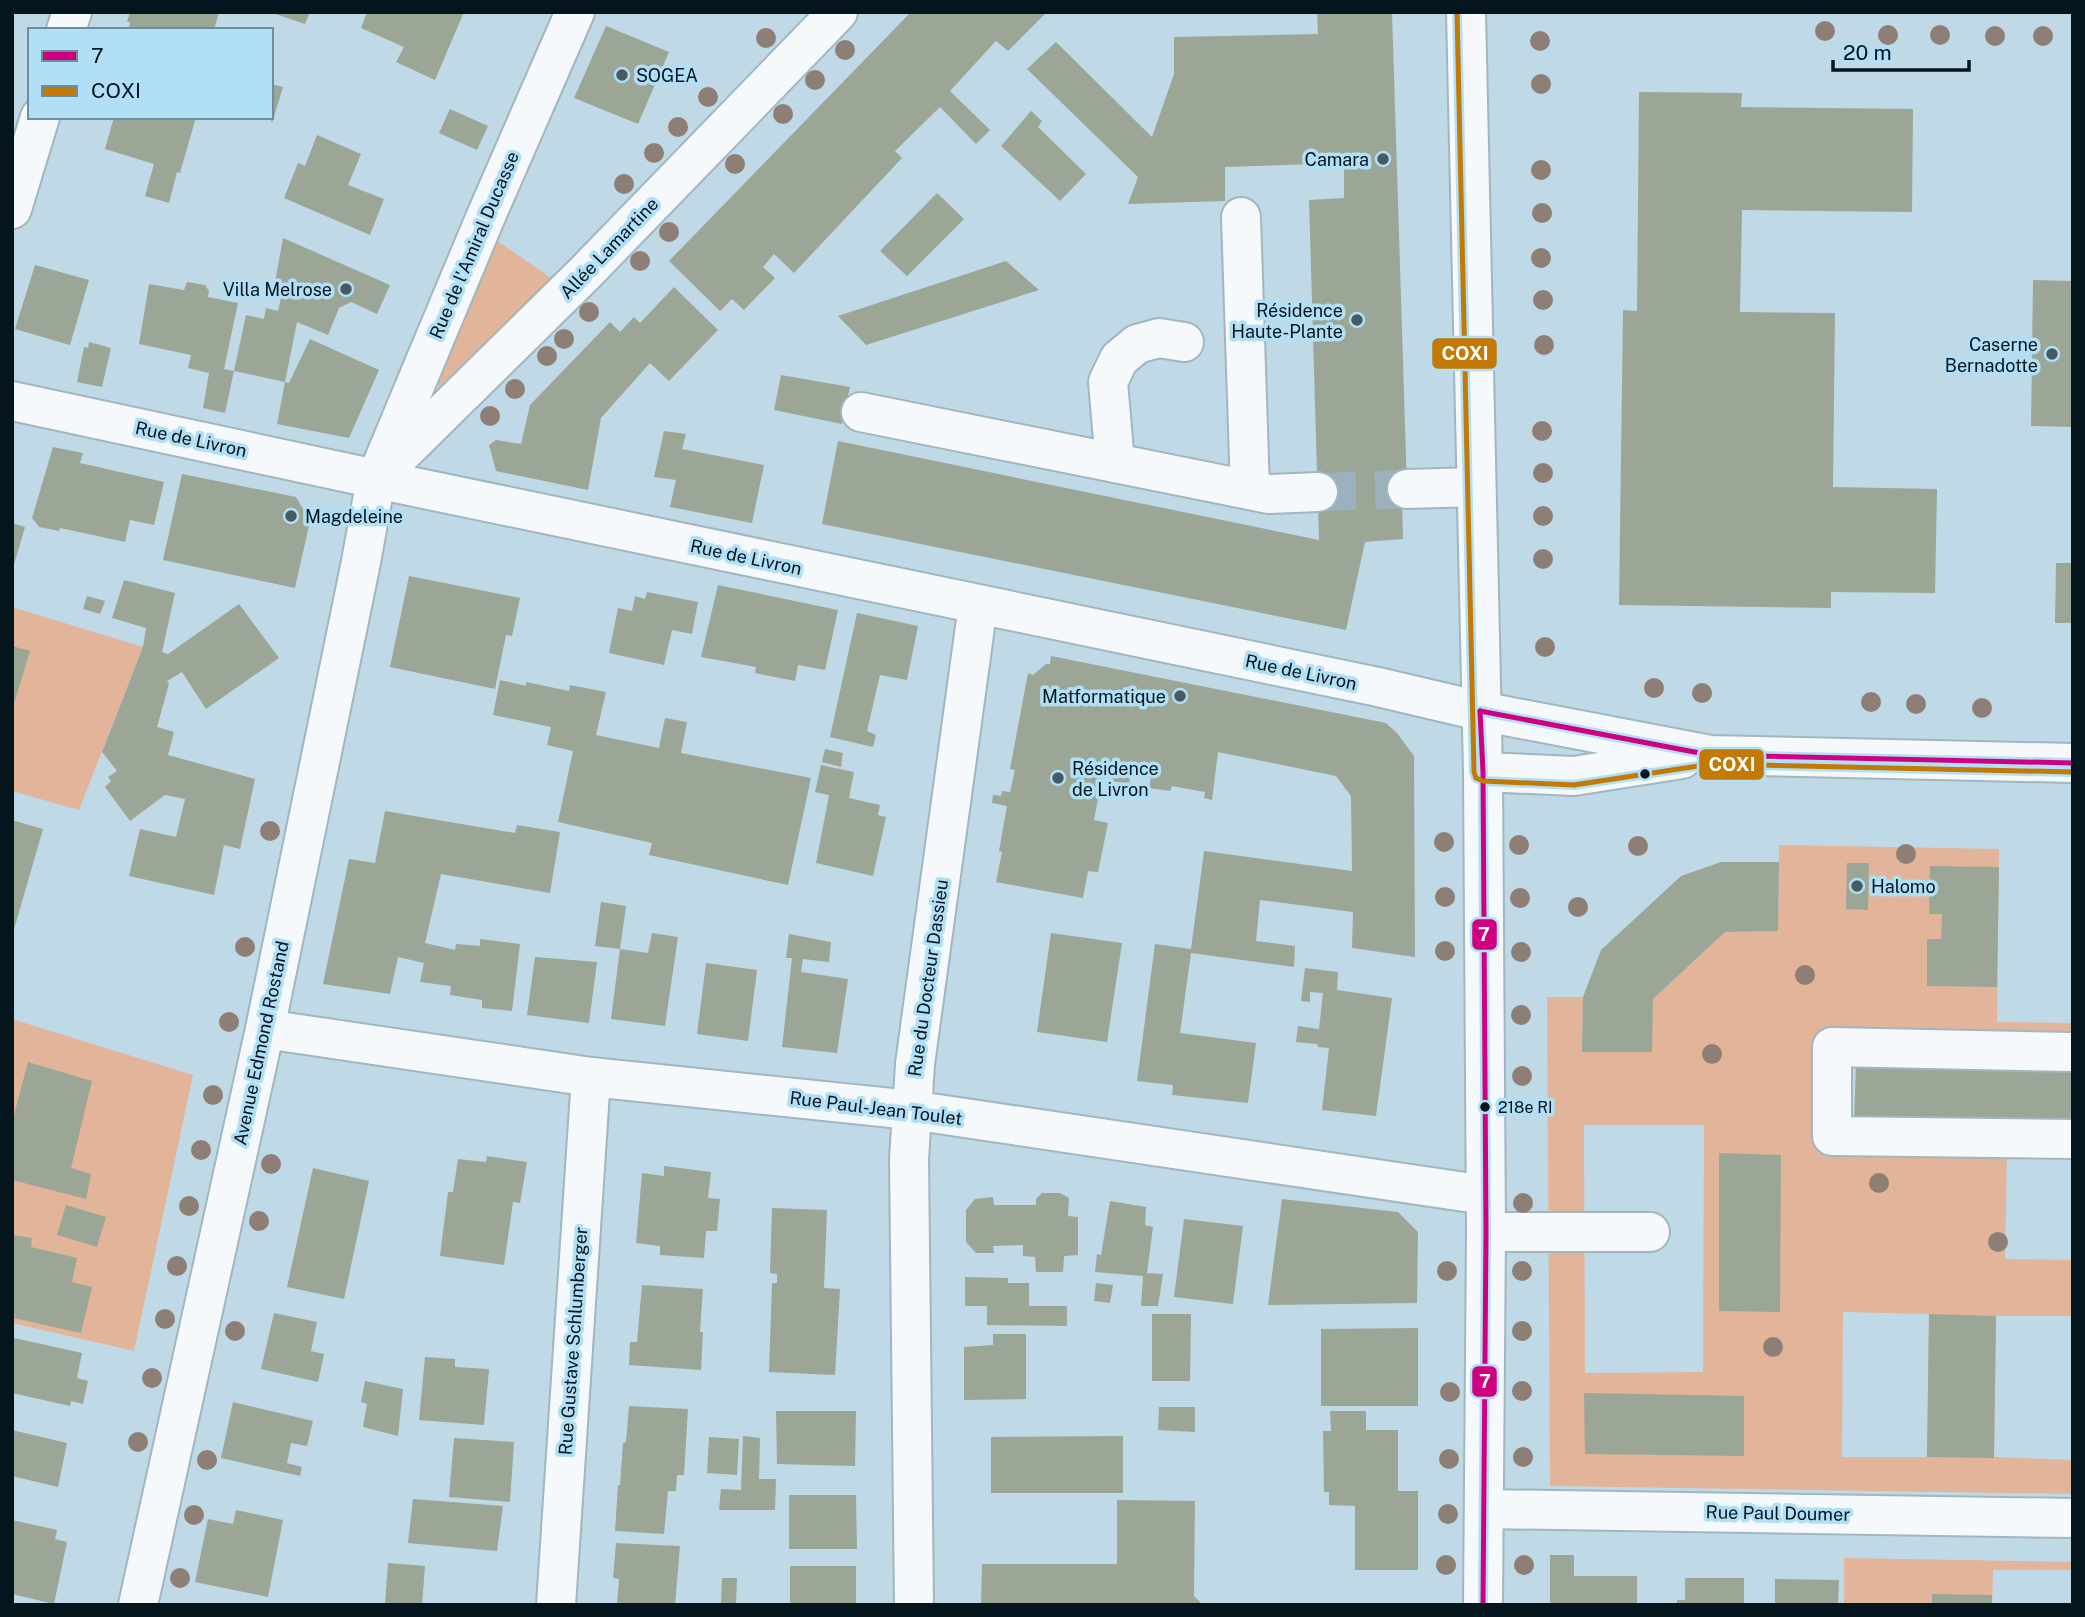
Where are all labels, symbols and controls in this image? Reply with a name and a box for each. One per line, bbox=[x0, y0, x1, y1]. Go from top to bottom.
legend bbox=[28, 28, 273, 119]
scale bar bbox=[1833, 28, 1969, 72]
text: 20 m bbox=[1843, 40, 1892, 65]
text: 7 bbox=[91, 43, 104, 68]
place label: SOGEA bbox=[636, 65, 698, 86]
marker: SOGEA bbox=[614, 67, 630, 83]
text: COXI bbox=[91, 78, 141, 103]
street label: Rue de l'Amiral Ducasse bbox=[425, 148, 523, 342]
place label: Camara bbox=[1305, 149, 1369, 170]
marker: Camara bbox=[1375, 151, 1391, 167]
street label: Allée Lamartine bbox=[556, 193, 662, 303]
place label: Villa Melrose bbox=[223, 279, 332, 300]
marker: Villa Melrose bbox=[338, 281, 354, 297]
place label: Résidence Haute-Plante bbox=[1231, 300, 1343, 342]
marker: Résidence Haute-Plante bbox=[1349, 312, 1365, 328]
place label: Caserne Bernadotte bbox=[1945, 334, 2038, 376]
line badge: COXI bbox=[1431, 337, 1498, 370]
text: COXI bbox=[1441, 342, 1489, 364]
marker: Caserne Bernadotte bbox=[2044, 346, 2060, 362]
street label: Rue de Livron bbox=[133, 417, 249, 461]
place label: Magdeleine bbox=[305, 506, 403, 527]
marker: Magdeleine bbox=[283, 508, 299, 524]
street label: Rue de Livron bbox=[688, 535, 804, 579]
street label: Rue de Livron bbox=[1243, 650, 1359, 694]
place label: Matformatique bbox=[1042, 686, 1166, 707]
marker: Matformatique bbox=[1172, 688, 1188, 704]
line badge: COXI bbox=[1698, 748, 1765, 781]
text: COXI bbox=[1708, 753, 1756, 775]
place label: Résidence de Livron bbox=[1072, 758, 1159, 800]
unlabelled marker bbox=[1638, 767, 1652, 781]
marker: Résidence de Livron bbox=[1050, 770, 1066, 786]
place label: Halomo bbox=[1871, 876, 1936, 897]
street label: Rue du Docteur Dassieu bbox=[904, 878, 952, 1078]
marker: Halomo bbox=[1849, 878, 1865, 894]
line badge: 7 bbox=[1471, 918, 1498, 951]
text: 7 bbox=[1478, 923, 1490, 945]
street label: Avenue Edmond Rostand bbox=[229, 939, 293, 1147]
street label: Rue Paul-Jean Toulet bbox=[788, 1087, 964, 1129]
place label: 218e RI bbox=[1498, 1098, 1553, 1117]
marker: 218e RI bbox=[1478, 1100, 1492, 1114]
street label: Rue Gustave Schlumberger bbox=[555, 1226, 591, 1456]
line badge: 7 bbox=[1471, 1365, 1498, 1398]
text: 7 bbox=[1479, 1370, 1491, 1392]
street label: Rue Paul Doumer bbox=[1706, 1501, 1850, 1525]

